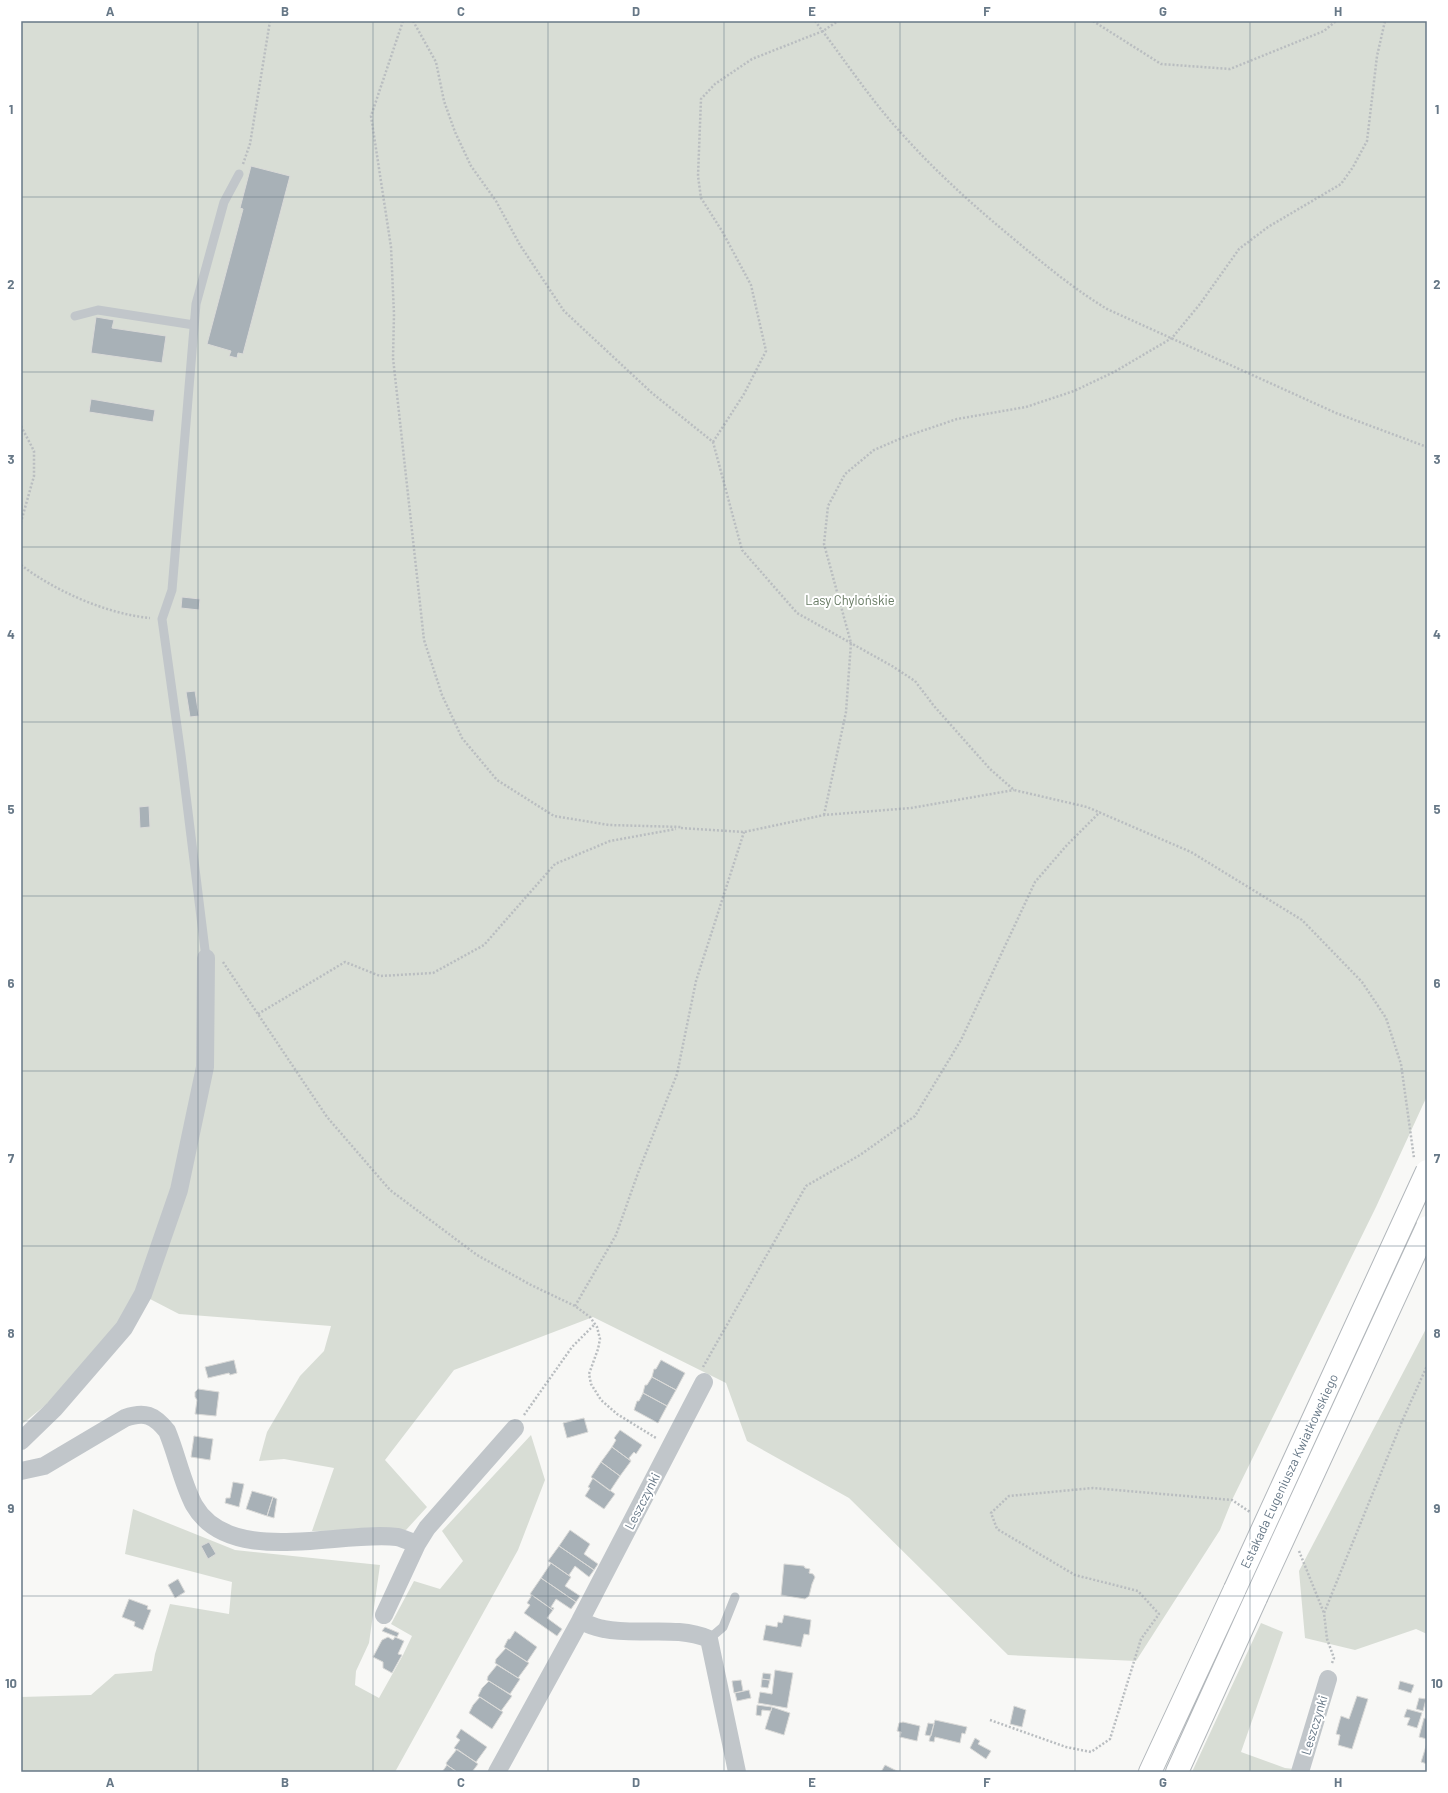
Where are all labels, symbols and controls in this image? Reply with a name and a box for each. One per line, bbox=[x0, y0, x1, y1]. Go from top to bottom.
text: A bbox=[106, 3, 115, 19]
text: B bbox=[281, 3, 289, 19]
text: C bbox=[457, 3, 465, 19]
text: D bbox=[632, 3, 640, 19]
text: E bbox=[808, 3, 816, 19]
text: F bbox=[983, 3, 991, 19]
text: G bbox=[1159, 3, 1167, 19]
text: H bbox=[1334, 3, 1342, 19]
text: 1 bbox=[9, 101, 13, 117]
text: 1 bbox=[1435, 101, 1439, 117]
text: 2 bbox=[7, 276, 15, 292]
text: 2 bbox=[1433, 276, 1441, 292]
text: 3 bbox=[7, 451, 15, 467]
text: 3 bbox=[1433, 451, 1441, 467]
park label: Lasy Chylońskie bbox=[805, 592, 895, 608]
text: 4 bbox=[7, 626, 15, 642]
text: 4 bbox=[1433, 626, 1441, 642]
text: 5 bbox=[7, 801, 15, 817]
text: 5 bbox=[1433, 801, 1441, 817]
text: 6 bbox=[8, 975, 15, 991]
text: 6 bbox=[1434, 975, 1441, 991]
text: 7 bbox=[8, 1150, 15, 1166]
text: 7 bbox=[1434, 1150, 1441, 1166]
text: 8 bbox=[7, 1325, 15, 1341]
text: 8 bbox=[1433, 1325, 1441, 1341]
street label: Estakada Eugeniusza Kwiatkowskiego bbox=[1237, 1371, 1341, 1571]
street label: Leszczynki bbox=[621, 1470, 663, 1532]
text: 9 bbox=[8, 1500, 15, 1516]
text: 9 bbox=[1434, 1500, 1441, 1516]
text: 10 bbox=[5, 1675, 17, 1691]
text: 10 bbox=[1431, 1675, 1443, 1691]
street label: Leszczynki bbox=[1297, 1693, 1331, 1757]
text: A bbox=[106, 1774, 115, 1790]
text: B bbox=[281, 1774, 289, 1790]
text: C bbox=[457, 1774, 465, 1790]
text: D bbox=[632, 1774, 640, 1790]
text: E bbox=[808, 1774, 816, 1790]
text: F bbox=[983, 1774, 991, 1790]
text: G bbox=[1159, 1774, 1167, 1790]
text: H bbox=[1334, 1774, 1342, 1790]

